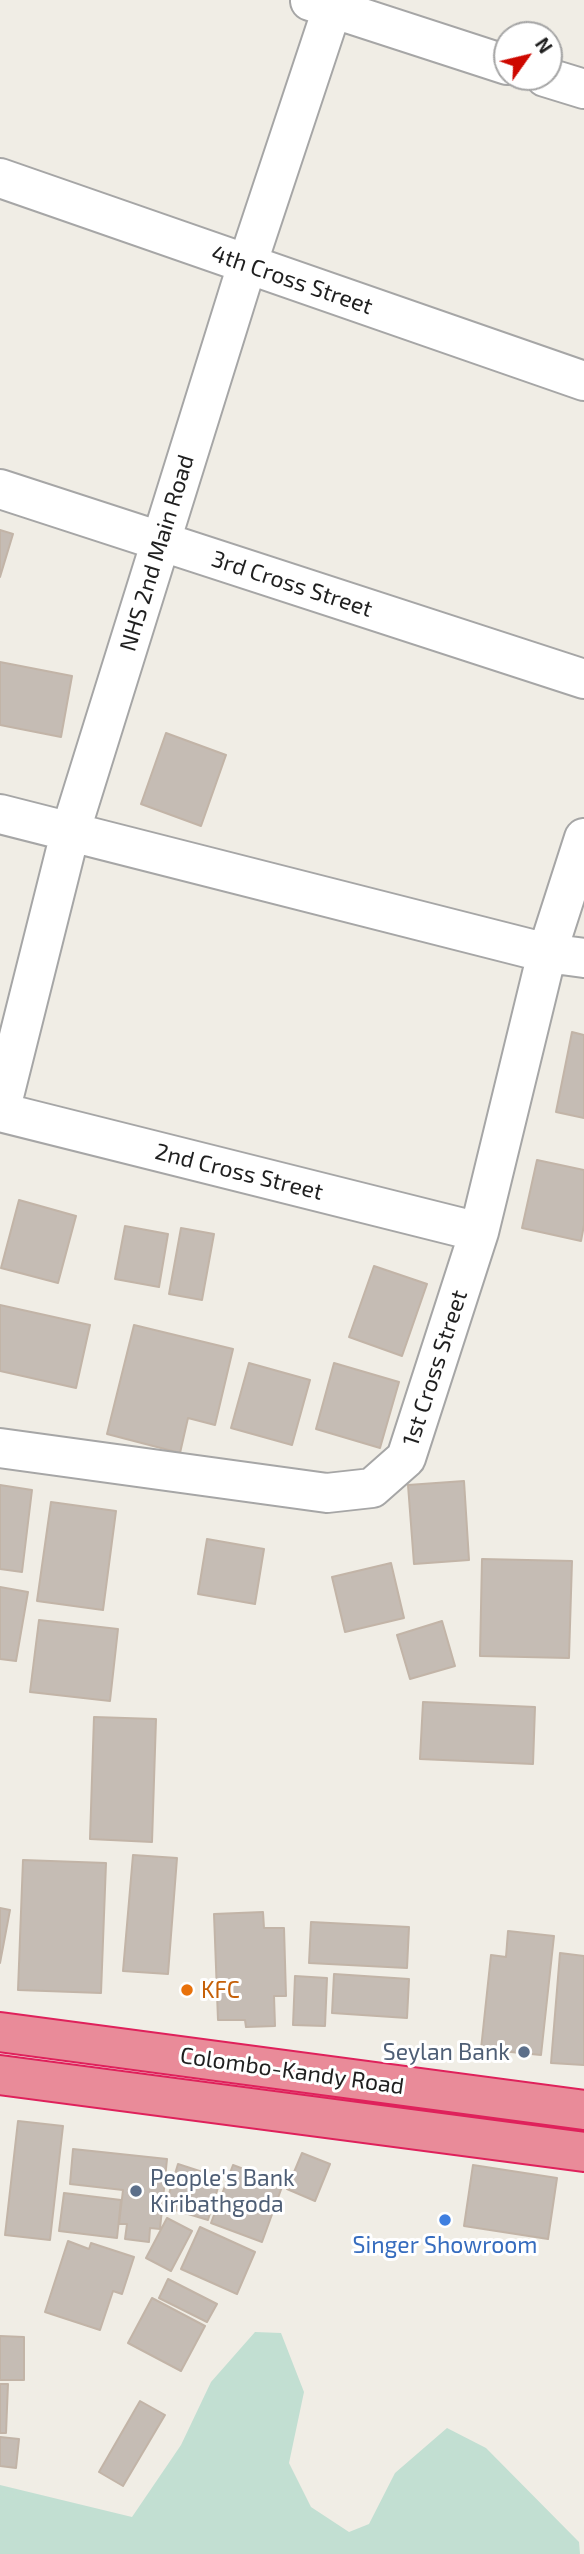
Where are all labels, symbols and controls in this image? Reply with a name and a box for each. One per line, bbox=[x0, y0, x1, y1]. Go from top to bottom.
north arrow bbox=[493, 21, 563, 91]
text: N bbox=[531, 33, 558, 57]
street label: 4th Cross Street bbox=[208, 239, 376, 321]
street label: NHS 2nd Main Road bbox=[114, 451, 200, 655]
street label: 3rd Cross Street bbox=[208, 545, 376, 623]
street label: 2nd Cross Street bbox=[152, 1138, 326, 1206]
street label: 1st Cross Street bbox=[397, 1287, 473, 1449]
place label: KFC bbox=[201, 1976, 240, 2004]
marker: KFC bbox=[179, 1982, 195, 1998]
place label: Seylan Bank bbox=[383, 2038, 510, 2066]
street label: Colombo-Kandy Road bbox=[178, 2042, 406, 2100]
marker: Seylan Bank bbox=[516, 2044, 532, 2060]
place label: People's Bank Kiribathgoda bbox=[150, 2164, 295, 2218]
marker: People's Bank Kiribathgoda bbox=[128, 2183, 144, 2199]
marker: Singer Showroom bbox=[437, 2212, 453, 2228]
place label: Singer Showroom bbox=[353, 2231, 537, 2259]

